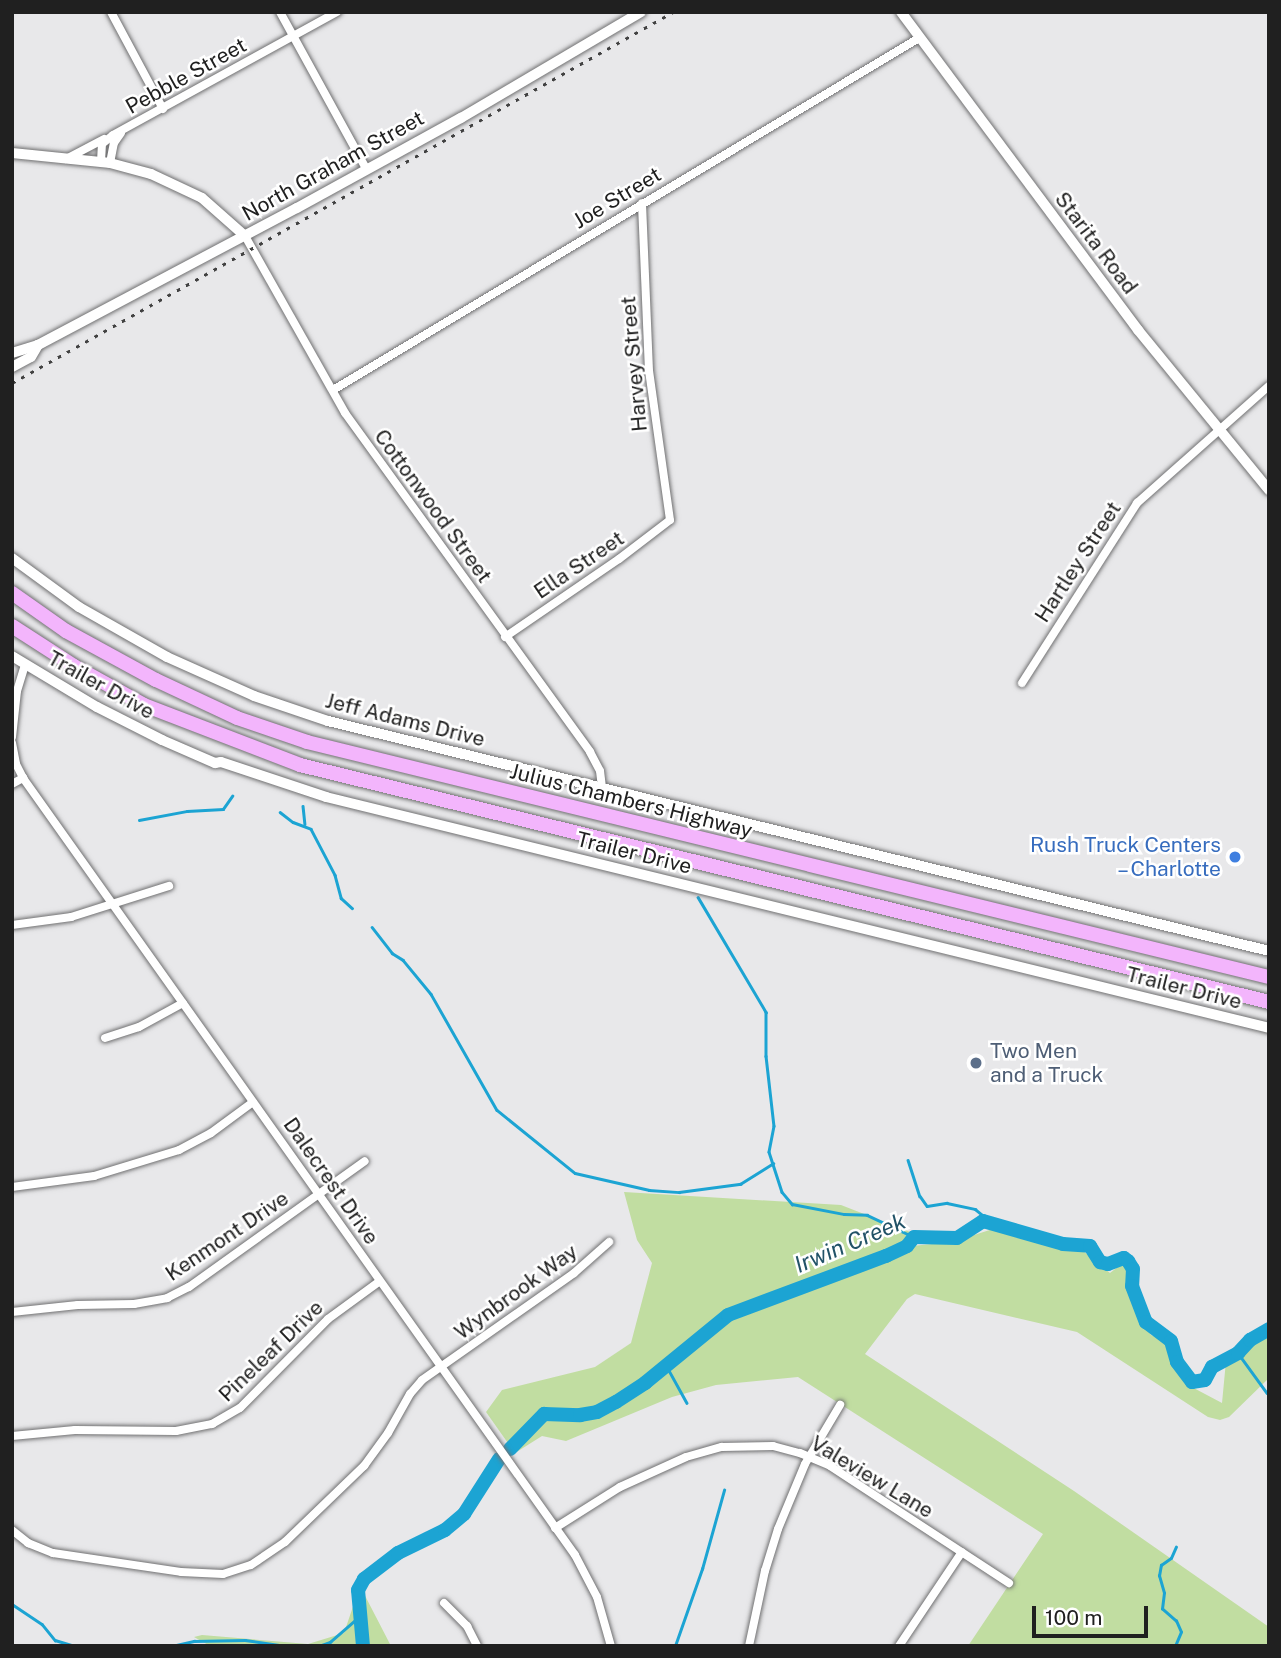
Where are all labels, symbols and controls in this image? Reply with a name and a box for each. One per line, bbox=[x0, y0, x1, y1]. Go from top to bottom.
street label: Pebble Street bbox=[121, 32, 251, 120]
street label: North Graham Street bbox=[238, 106, 428, 226]
street label: Joe Street bbox=[568, 162, 666, 234]
street label: Starita Road bbox=[1049, 187, 1143, 299]
street label: Harvey Street bbox=[616, 295, 652, 433]
street label: Cottonwood Street bbox=[369, 424, 497, 588]
street label: Hartley Street bbox=[1030, 497, 1126, 627]
street label: Ella Street bbox=[529, 526, 629, 604]
street label: Trailer Drive bbox=[43, 645, 159, 725]
street label: Jeff Adams Drive bbox=[323, 688, 487, 752]
street label: Julius Chambers Highway bbox=[507, 759, 755, 843]
street label: Trailer Drive bbox=[574, 827, 694, 879]
place label: Rush Truck Centers – Charlotte bbox=[1030, 832, 1221, 882]
marker: Rush Truck Centers – Charlotte bbox=[1227, 849, 1243, 865]
street label: Trailer Drive bbox=[1124, 962, 1244, 1014]
place label: Two Men and a Truck bbox=[990, 1038, 1103, 1088]
marker: Two Men and a Truck bbox=[968, 1055, 984, 1071]
street label: Dalecrest Drive bbox=[278, 1113, 384, 1249]
street label: Kenmont Drive bbox=[161, 1186, 293, 1286]
water label: Irwin Creek bbox=[790, 1207, 910, 1279]
street label: Wynbrook Way bbox=[449, 1239, 583, 1345]
street label: Pineleaf Drive bbox=[214, 1295, 328, 1407]
street label: Valeview Lane bbox=[806, 1430, 938, 1524]
scale bar bbox=[1036, 1592, 1152, 1636]
text: 100 m bbox=[1045, 1605, 1102, 1630]

